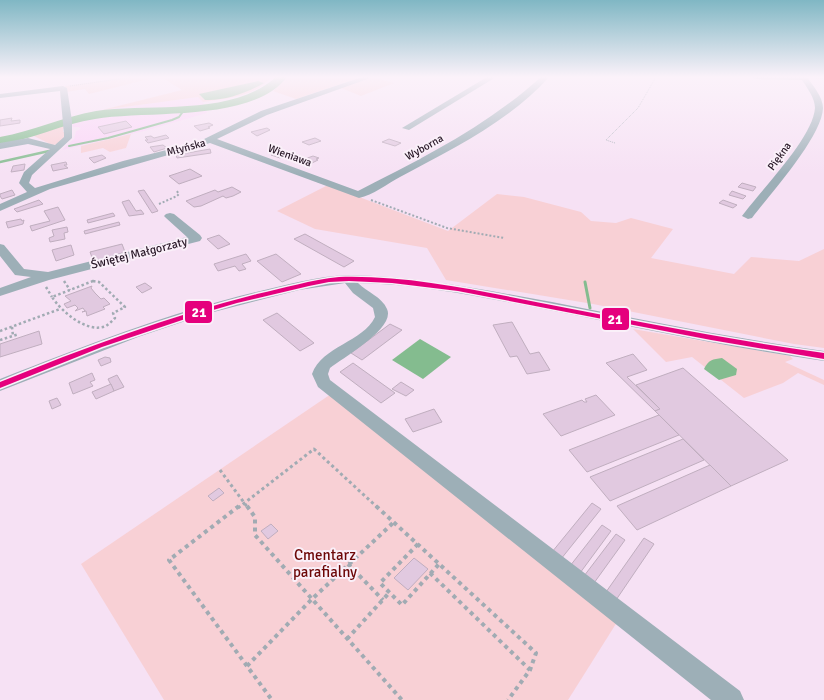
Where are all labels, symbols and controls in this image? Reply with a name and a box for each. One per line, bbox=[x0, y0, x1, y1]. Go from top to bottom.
street label: Wyborna bbox=[403, 131, 446, 163]
street label: Młyńska bbox=[165, 136, 207, 159]
street label: Piękna bbox=[765, 139, 794, 173]
street label: Wieniawa bbox=[266, 142, 314, 170]
street label: Świętej Małgorzaty bbox=[89, 234, 189, 273]
line badge: 21 bbox=[184, 300, 213, 324]
text: 21 bbox=[191, 304, 207, 321]
line badge: 21 bbox=[601, 307, 630, 331]
text: 21 bbox=[607, 311, 623, 328]
park label: Cmentarz parafialny bbox=[293, 546, 357, 581]

